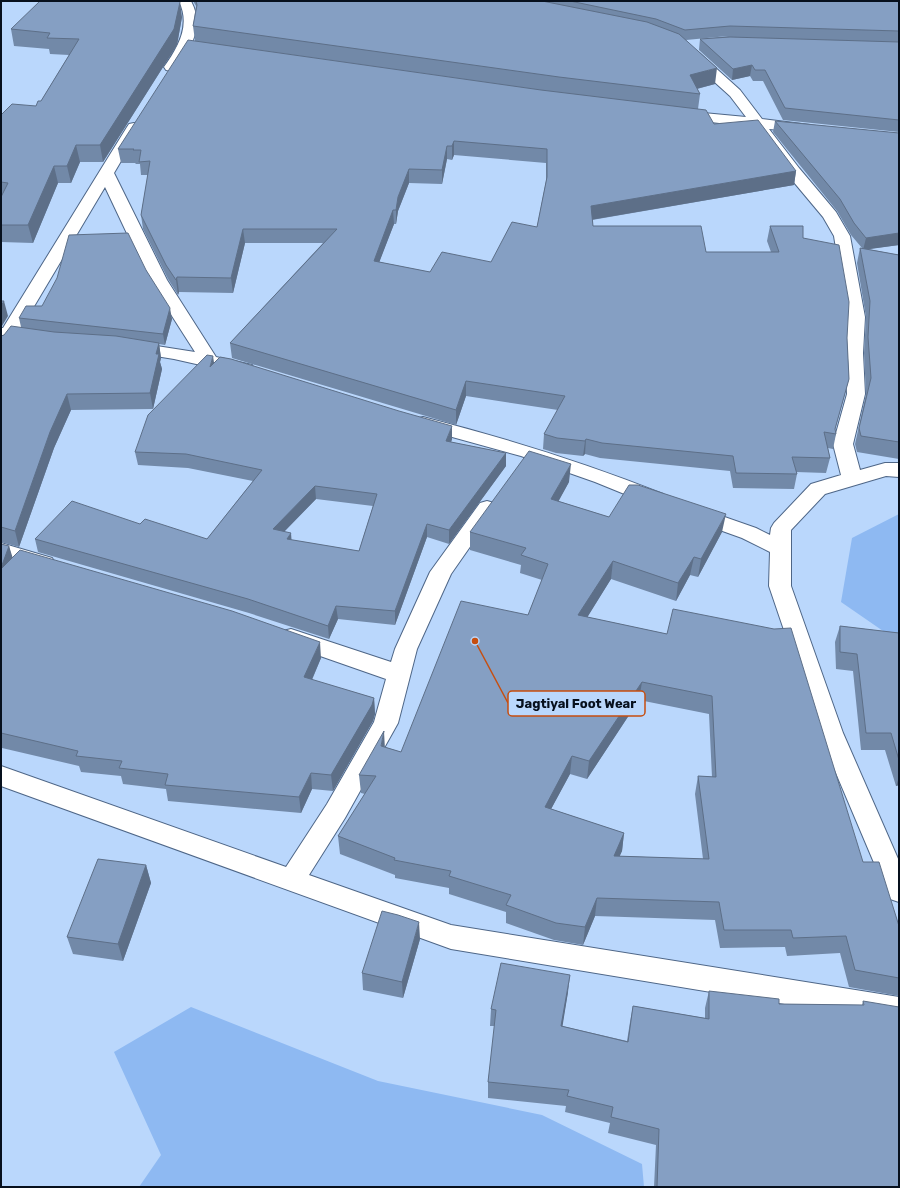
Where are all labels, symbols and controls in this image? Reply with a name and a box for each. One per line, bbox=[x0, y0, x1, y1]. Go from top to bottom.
callout: Jagtiyal Foot Wear bbox=[508, 691, 645, 716]
text: Jagtiyal Foot Wear bbox=[516, 696, 636, 711]

